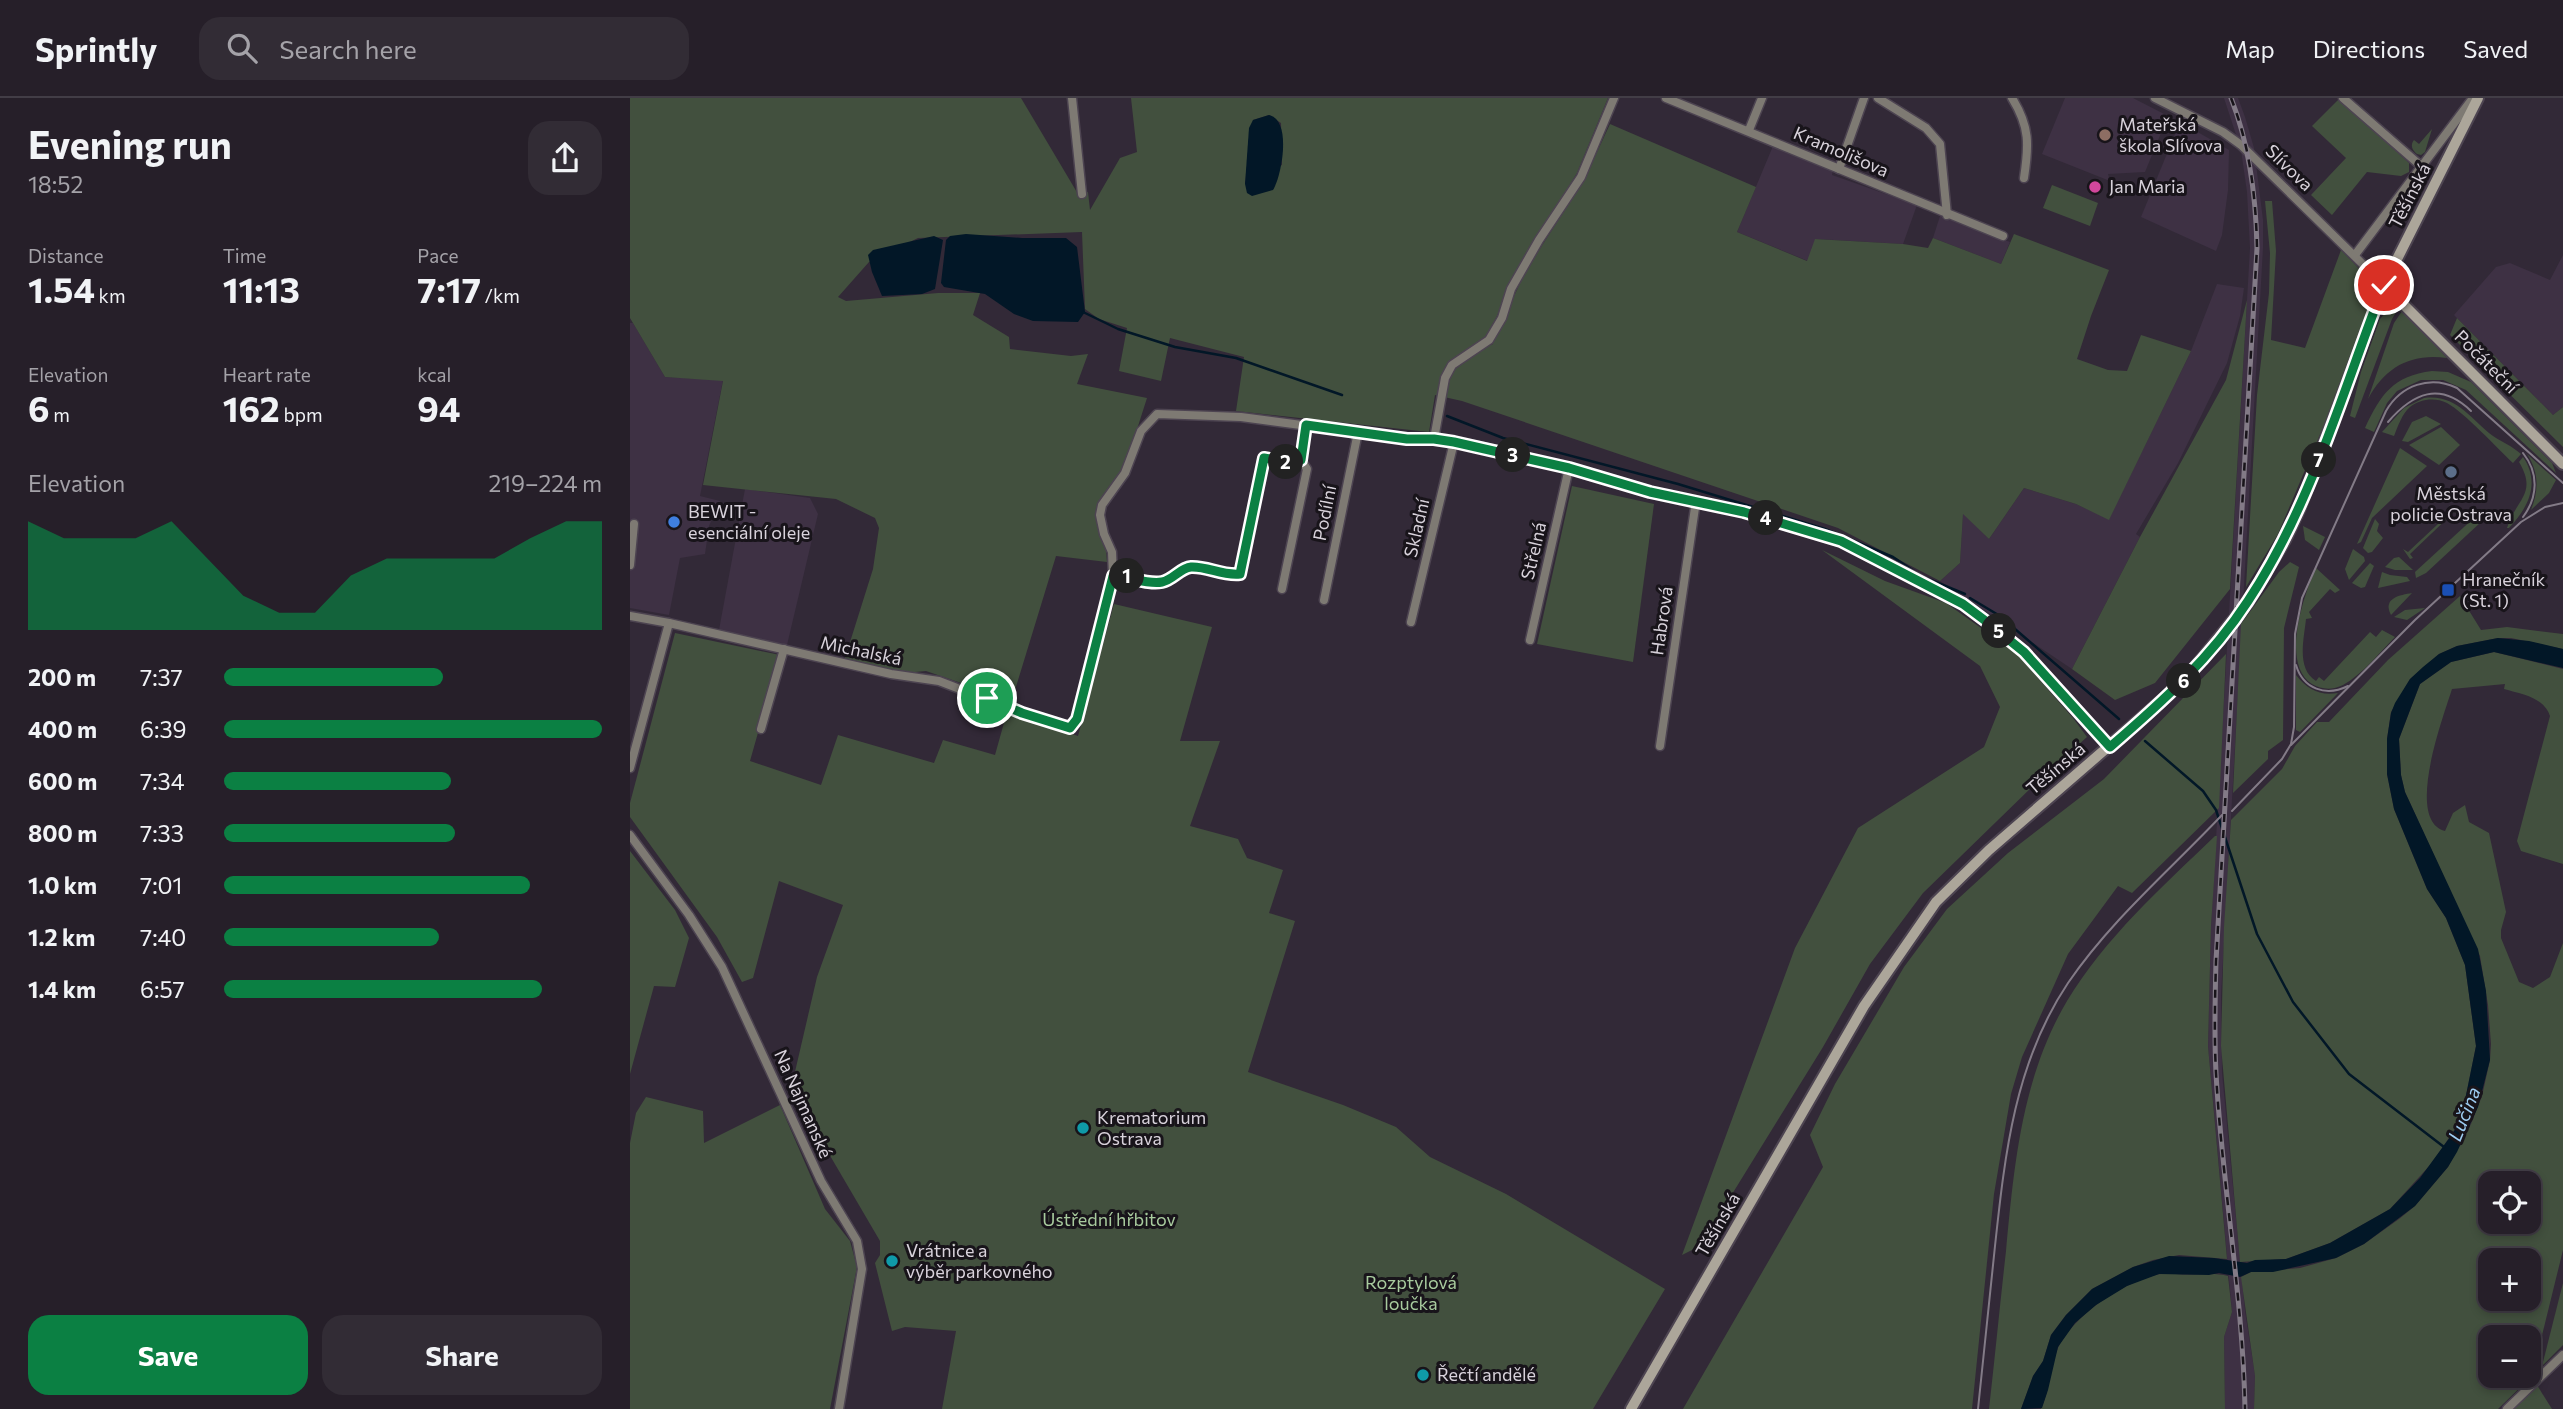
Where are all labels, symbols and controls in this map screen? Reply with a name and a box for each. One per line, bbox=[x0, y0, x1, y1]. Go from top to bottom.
search box bbox=[199, 17, 689, 80]
text: Sprintly bbox=[35, 28, 157, 69]
icon: search bbox=[223, 29, 261, 67]
text: Search here bbox=[279, 33, 417, 64]
text: Map bbox=[2225, 34, 2275, 63]
text: Directions bbox=[2313, 34, 2425, 63]
text: Saved bbox=[2463, 34, 2528, 63]
place label: Mateřská škola Slívova bbox=[2119, 113, 2222, 156]
text: Evening run bbox=[28, 120, 232, 167]
button: share bbox=[528, 121, 602, 195]
street label: Kramolišova bbox=[1790, 121, 1892, 181]
marker: Mateřská škola Slívova bbox=[2097, 127, 2113, 143]
street label: Slívova bbox=[2261, 139, 2318, 195]
street label: Těšínská bbox=[2383, 159, 2435, 232]
text: 18:52 bbox=[28, 170, 83, 198]
place label: Jan Maria bbox=[2109, 175, 2185, 197]
marker: Jan Maria bbox=[2087, 179, 2103, 195]
text: Distance bbox=[28, 244, 104, 267]
text: Time bbox=[223, 244, 266, 267]
text: Pace bbox=[417, 244, 459, 267]
pin bbox=[2354, 255, 2414, 315]
icon: check bbox=[2365, 266, 2403, 304]
text: 1.54 bbox=[28, 267, 95, 310]
text: 11:13 bbox=[223, 267, 300, 310]
text: 7:17 bbox=[417, 267, 481, 310]
text: km bbox=[95, 284, 126, 307]
text: /km bbox=[481, 284, 520, 307]
street label: Počáteční bbox=[2450, 325, 2524, 399]
text: Elevation bbox=[28, 363, 108, 386]
text: Heart rate bbox=[223, 363, 311, 386]
text: kcal bbox=[417, 363, 451, 386]
text: 6 bbox=[28, 386, 50, 429]
text: 162 bbox=[223, 386, 280, 429]
text: 94 bbox=[417, 386, 460, 429]
text: m bbox=[50, 403, 70, 426]
text: bpm bbox=[280, 403, 323, 426]
pin: 3 bbox=[1496, 438, 1530, 472]
pin: 7 bbox=[2302, 442, 2336, 478]
text: 3 bbox=[1507, 443, 1518, 466]
pin: 2 bbox=[1268, 444, 1304, 480]
text: 7 bbox=[2313, 448, 2324, 471]
text: 2 bbox=[1280, 450, 1291, 473]
marker: Městská policie Ostrava bbox=[2443, 464, 2459, 480]
text: Elevation bbox=[28, 469, 125, 497]
text: 219–224 m bbox=[489, 469, 602, 497]
street label: Podílní bbox=[1308, 482, 1340, 543]
place label: Městská policie Ostrava bbox=[2390, 482, 2512, 525]
street label: Skladní bbox=[1399, 495, 1434, 559]
place label: BEWIT - esenciální oleje bbox=[688, 500, 810, 543]
pin: 4 bbox=[1748, 500, 1784, 536]
text: 4 bbox=[1760, 506, 1771, 529]
marker: BEWIT - esenciální oleje bbox=[666, 514, 682, 530]
street label: Střelná bbox=[1516, 520, 1550, 582]
pin: 1 bbox=[1110, 559, 1144, 594]
text: 1 bbox=[1122, 564, 1131, 587]
place label: Hranečník (St. 1) bbox=[2462, 568, 2546, 611]
marker: Hranečník (St. 1) bbox=[2440, 582, 2456, 598]
street label: Habrová bbox=[1645, 585, 1677, 657]
pin: 5 bbox=[1982, 614, 2016, 648]
text: 5 bbox=[1993, 619, 2004, 642]
street label: Michalská bbox=[819, 631, 904, 669]
text: 200 m bbox=[28, 663, 96, 691]
text: 7:37 bbox=[140, 663, 183, 691]
pin: 6 bbox=[2166, 664, 2202, 698]
pin bbox=[957, 668, 1017, 728]
text: 6 bbox=[2178, 669, 2189, 692]
icon: arrive bbox=[968, 679, 1006, 717]
text: 400 m bbox=[28, 715, 97, 743]
text: 6:39 bbox=[140, 715, 186, 743]
street label: Těšínská bbox=[2021, 737, 2089, 799]
text: 600 m bbox=[28, 767, 97, 795]
text: 7:34 bbox=[140, 767, 185, 795]
text: 800 m bbox=[28, 819, 97, 847]
text: 7:33 bbox=[140, 819, 184, 847]
text: 1.0 km bbox=[28, 871, 97, 899]
text: 7:01 bbox=[140, 871, 182, 899]
text: 1.2 km bbox=[28, 923, 95, 951]
text: 7:40 bbox=[140, 923, 186, 951]
text: 1.4 km bbox=[28, 975, 96, 1003]
text: 6:57 bbox=[140, 975, 185, 1003]
street label: Na Najmanské bbox=[770, 1046, 838, 1161]
water label: Lučina bbox=[2442, 1083, 2485, 1144]
place label: Krematorium Ostrava bbox=[1097, 1106, 1206, 1149]
marker: Krematorium Ostrava bbox=[1075, 1120, 1091, 1136]
map controls bbox=[2478, 1171, 2541, 1388]
button: locate bbox=[2478, 1171, 2541, 1234]
street label: Těšínská bbox=[1690, 1189, 1744, 1260]
park label: Ústřední hřbitov bbox=[1042, 1208, 1176, 1230]
place label: Vrátnice a výběr parkovného bbox=[906, 1239, 1052, 1282]
button: + bbox=[2478, 1248, 2541, 1311]
marker: Vrátnice a výběr parkovného bbox=[884, 1253, 900, 1269]
park label: Rozptylová loučka bbox=[1365, 1271, 1457, 1314]
button: Save bbox=[28, 1315, 308, 1395]
button: Share bbox=[322, 1315, 602, 1395]
button: − bbox=[2478, 1325, 2541, 1388]
place label: Řečtí andělé bbox=[1437, 1363, 1536, 1385]
marker: Řečtí andělé bbox=[1415, 1367, 1431, 1383]

